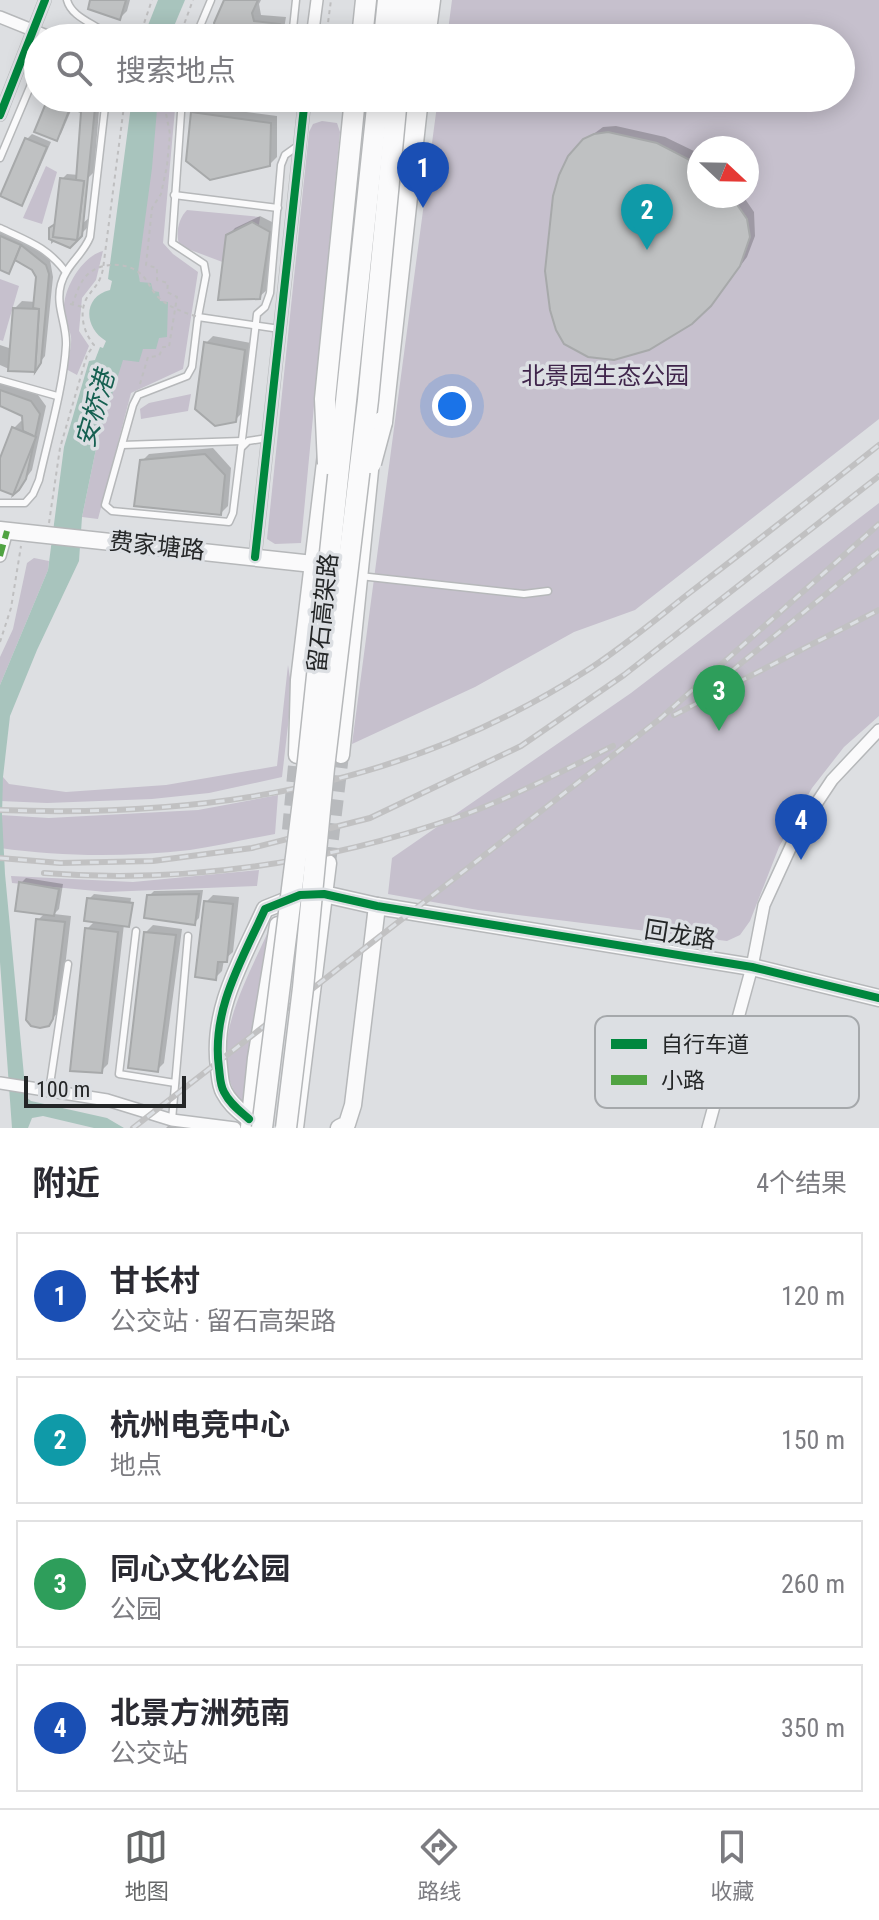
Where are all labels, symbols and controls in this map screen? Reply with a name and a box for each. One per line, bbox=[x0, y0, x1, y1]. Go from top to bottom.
search box bbox=[24, 24, 855, 112]
icon: search bbox=[52, 46, 96, 90]
text: 搜索地点 bbox=[116, 53, 236, 88]
north arrow bbox=[687, 136, 759, 208]
pin: 1 bbox=[397, 142, 449, 208]
pin: 2 bbox=[621, 184, 673, 250]
park label: 北景园生态公园 bbox=[521, 362, 689, 390]
water label: 安桥港 bbox=[70, 364, 121, 451]
your location bbox=[432, 386, 472, 426]
street label: 费家塘路 bbox=[108, 527, 206, 565]
street label: 留石高架路 bbox=[303, 552, 343, 674]
pin: 3 bbox=[693, 665, 745, 731]
pin: 4 bbox=[775, 794, 827, 860]
street label: 回龙路 bbox=[642, 916, 718, 954]
legend bbox=[595, 1016, 859, 1108]
text: 自行车道 bbox=[661, 1032, 749, 1057]
text: 小路 bbox=[661, 1068, 705, 1093]
scale bar bbox=[24, 1072, 186, 1108]
text: 100 m bbox=[36, 1077, 90, 1102]
text: 附近 bbox=[32, 1163, 100, 1203]
text: 4个结果 bbox=[756, 1168, 847, 1198]
text: 甘长村 bbox=[110, 1263, 200, 1298]
text: 1 bbox=[53, 1281, 67, 1311]
text: 120 m bbox=[781, 1281, 845, 1311]
text: 公交站 · 留石高架路 bbox=[110, 1306, 336, 1336]
text: 杭州电竞中心 bbox=[110, 1407, 290, 1442]
text: 2 bbox=[53, 1425, 67, 1455]
text: 150 m bbox=[781, 1425, 845, 1455]
text: 地点 bbox=[110, 1450, 162, 1480]
text: 同心文化公园 bbox=[110, 1551, 290, 1586]
text: 3 bbox=[53, 1569, 67, 1599]
text: 260 m bbox=[781, 1569, 845, 1599]
text: 公园 bbox=[110, 1594, 162, 1624]
text: 北景方洲苑南 bbox=[110, 1695, 290, 1730]
text: 4 bbox=[53, 1713, 67, 1743]
text: 350 m bbox=[781, 1713, 845, 1743]
text: 公交站 bbox=[110, 1738, 188, 1768]
tab: 地图 bbox=[124, 1825, 169, 1905]
tab: 路线 bbox=[417, 1825, 462, 1905]
tab: 收藏 bbox=[710, 1825, 755, 1905]

